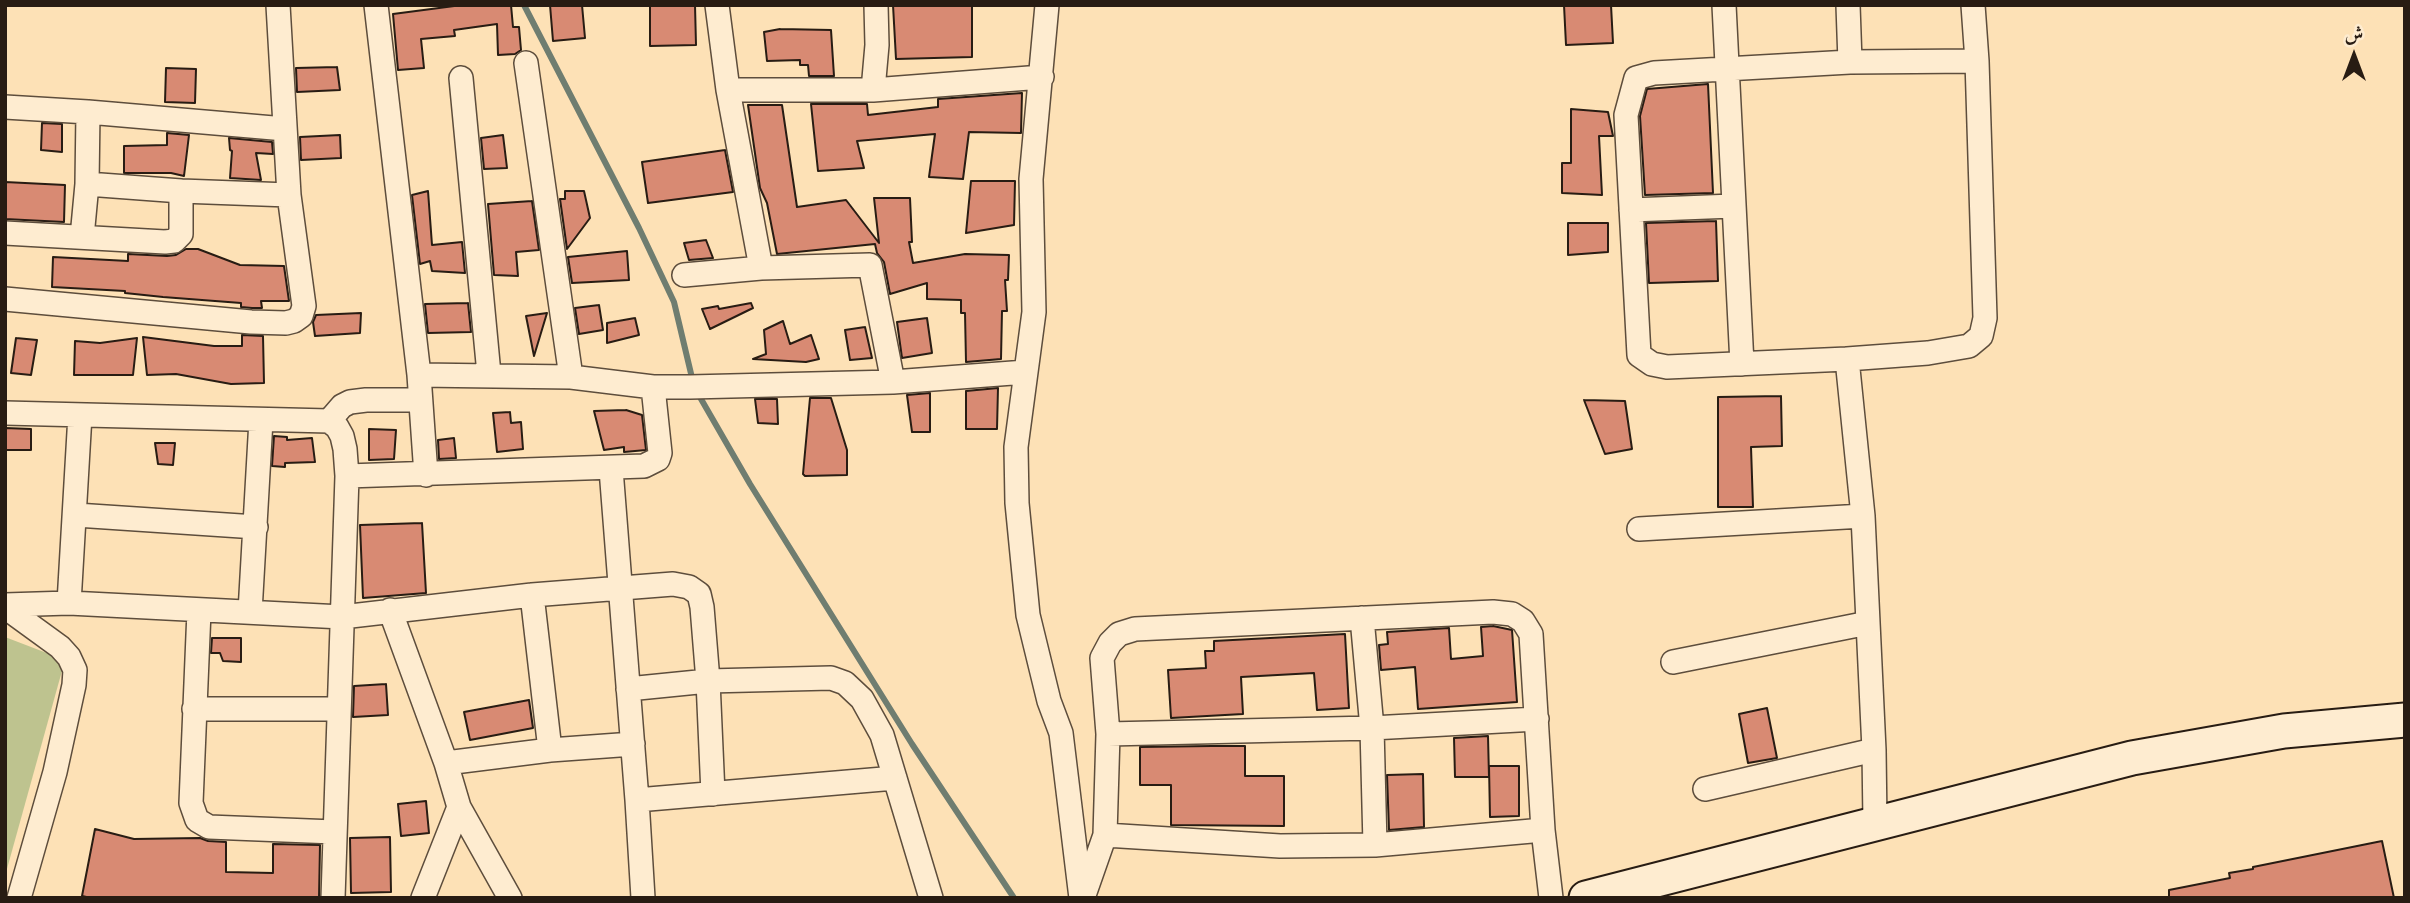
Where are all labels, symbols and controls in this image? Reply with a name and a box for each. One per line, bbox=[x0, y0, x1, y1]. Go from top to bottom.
north arrow bbox=[2319, 21, 2389, 91]
text: ش bbox=[2345, 23, 2363, 46]

